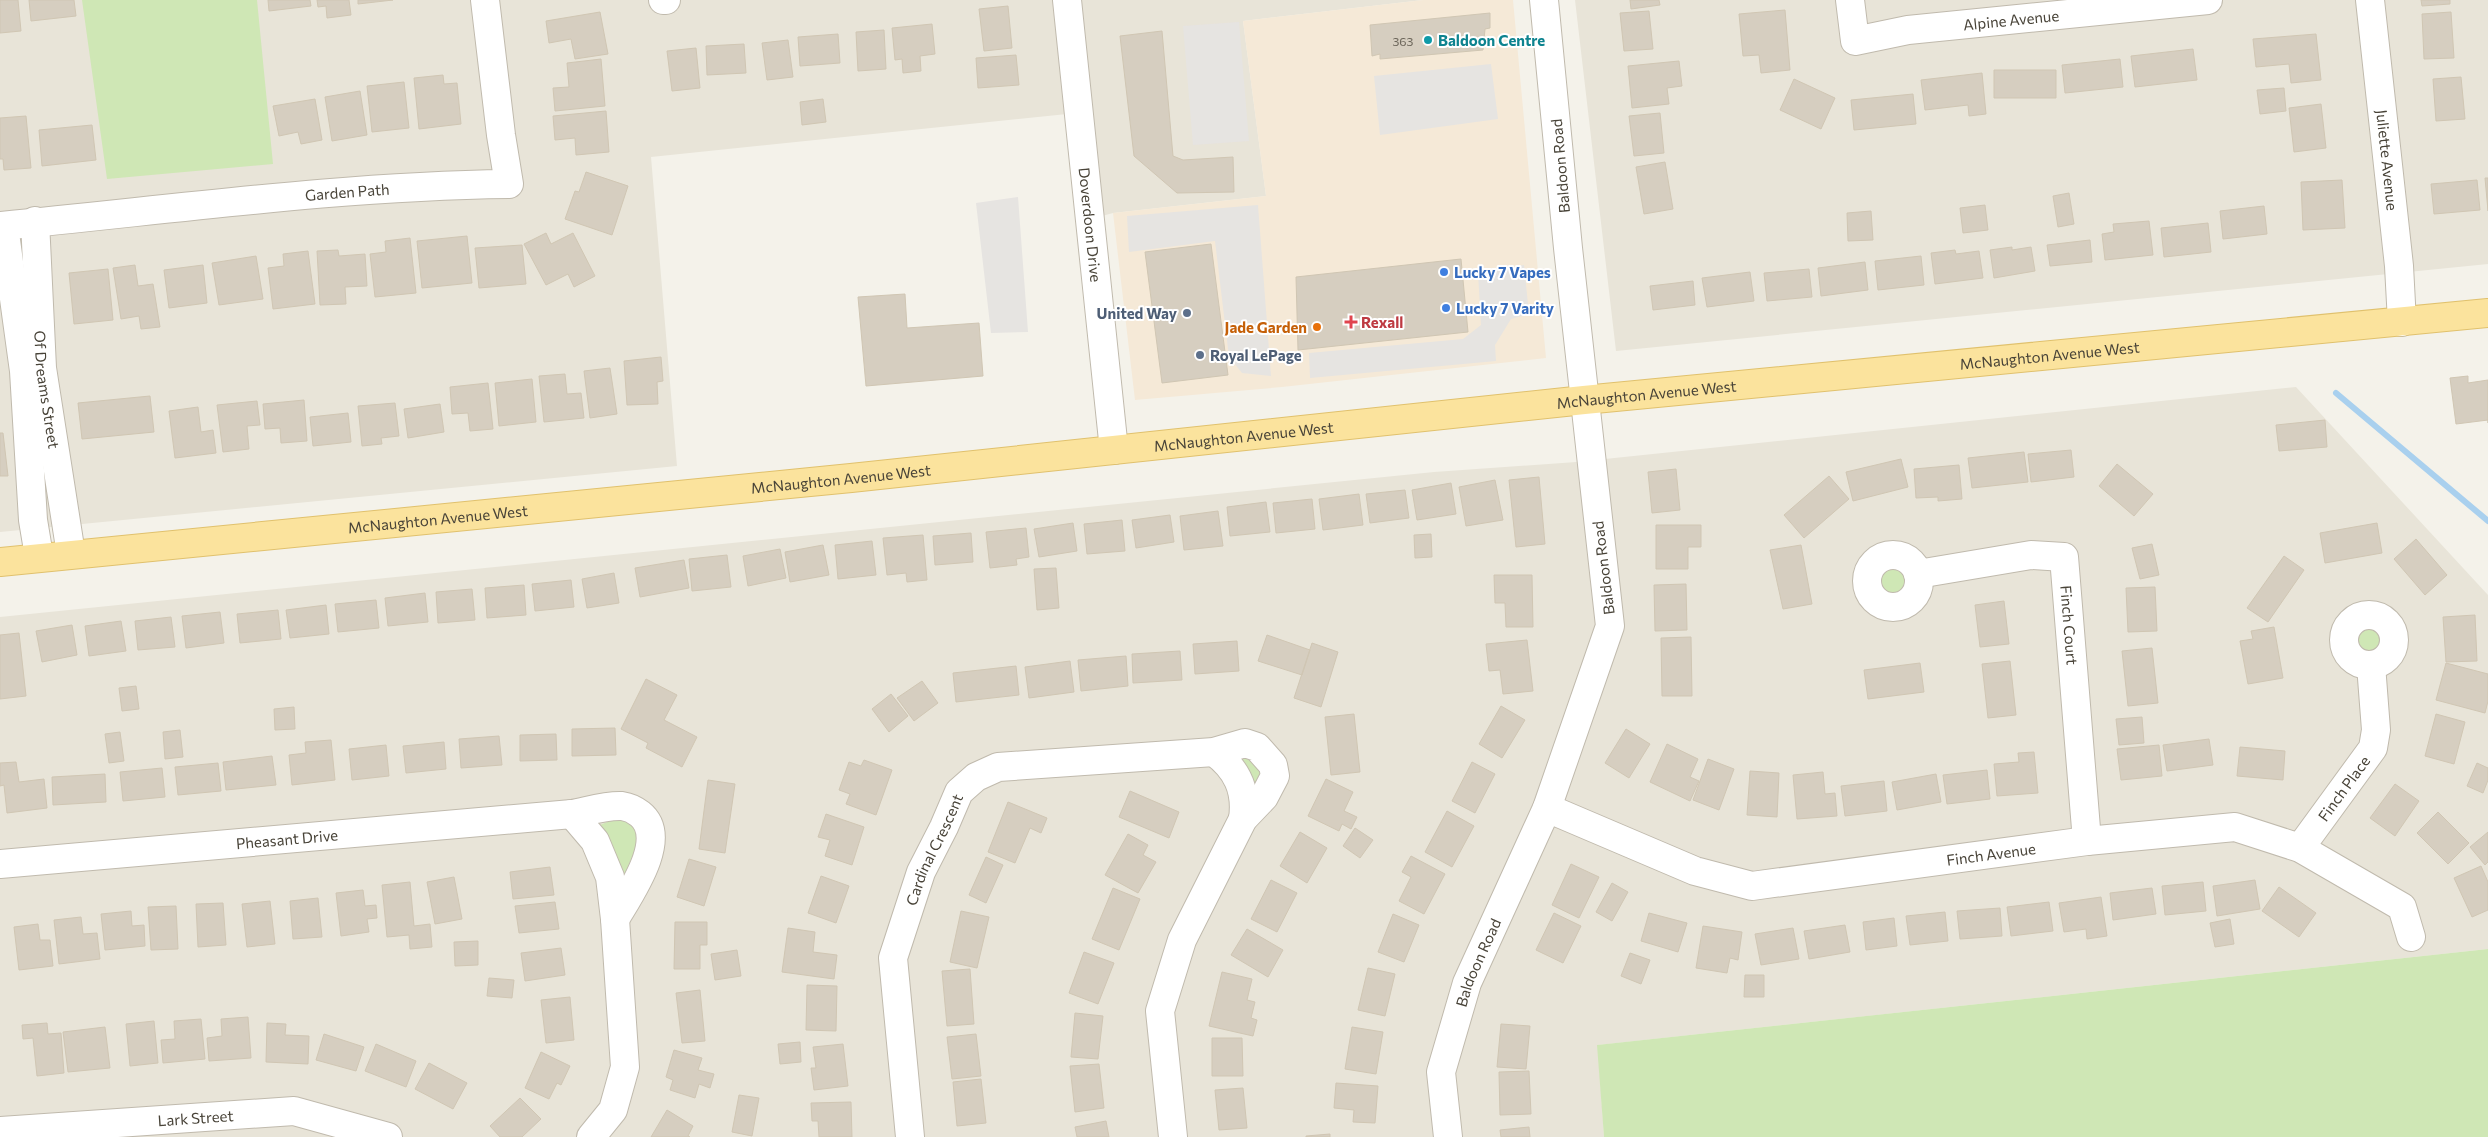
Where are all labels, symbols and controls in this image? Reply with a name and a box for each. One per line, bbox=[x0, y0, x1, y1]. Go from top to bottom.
street label: Alpine Avenue bbox=[1962, 6, 2060, 33]
place label: Baldoon Centre bbox=[1438, 31, 1545, 49]
house number: 363 bbox=[1393, 34, 1414, 48]
marker: Baldoon Centre bbox=[1422, 34, 1434, 46]
street label: Juliette Avenue bbox=[2373, 109, 2402, 211]
street label: Baldoon Road bbox=[1547, 118, 1573, 214]
street label: Doverdoon Drive bbox=[1076, 167, 1105, 283]
street label: Garden Path bbox=[304, 180, 390, 204]
place label: Lucky 7 Vapes bbox=[1454, 263, 1551, 281]
marker: Lucky 7 Vapes bbox=[1438, 266, 1450, 278]
place label: Lucky 7 Varity bbox=[1456, 299, 1555, 317]
marker: Lucky 7 Varity bbox=[1440, 302, 1452, 314]
place label: United Way bbox=[1097, 304, 1178, 322]
marker: United Way bbox=[1181, 307, 1193, 319]
place label: Rexall bbox=[1361, 313, 1403, 331]
marker: Rexall bbox=[1345, 316, 1357, 328]
place label: Jade Garden bbox=[1225, 318, 1307, 336]
marker: Jade Garden bbox=[1311, 321, 1323, 333]
street label: Of Dreams Street bbox=[31, 330, 63, 450]
street label: McNaughton Avenue West bbox=[1959, 338, 2140, 373]
place label: Royal LePage bbox=[1210, 346, 1302, 364]
marker: Royal LePage bbox=[1194, 349, 1206, 361]
street label: McNaughton Avenue West bbox=[1556, 376, 1737, 412]
street label: McNaughton Avenue West bbox=[1153, 418, 1334, 455]
street label: McNaughton Avenue West bbox=[750, 461, 932, 497]
street label: McNaughton Avenue West bbox=[347, 501, 529, 537]
street label: Baldoon Road bbox=[1588, 520, 1618, 616]
street label: Finch Court bbox=[2057, 585, 2082, 666]
street label: Finch Place bbox=[2314, 752, 2373, 824]
street label: Cardinal Crescent bbox=[902, 791, 966, 908]
street label: Pheasant Drive bbox=[235, 825, 339, 852]
street label: Finch Avenue bbox=[1945, 839, 2037, 869]
street label: Baldoon Road bbox=[1452, 915, 1504, 1009]
street label: Lark Street bbox=[157, 1106, 234, 1129]

